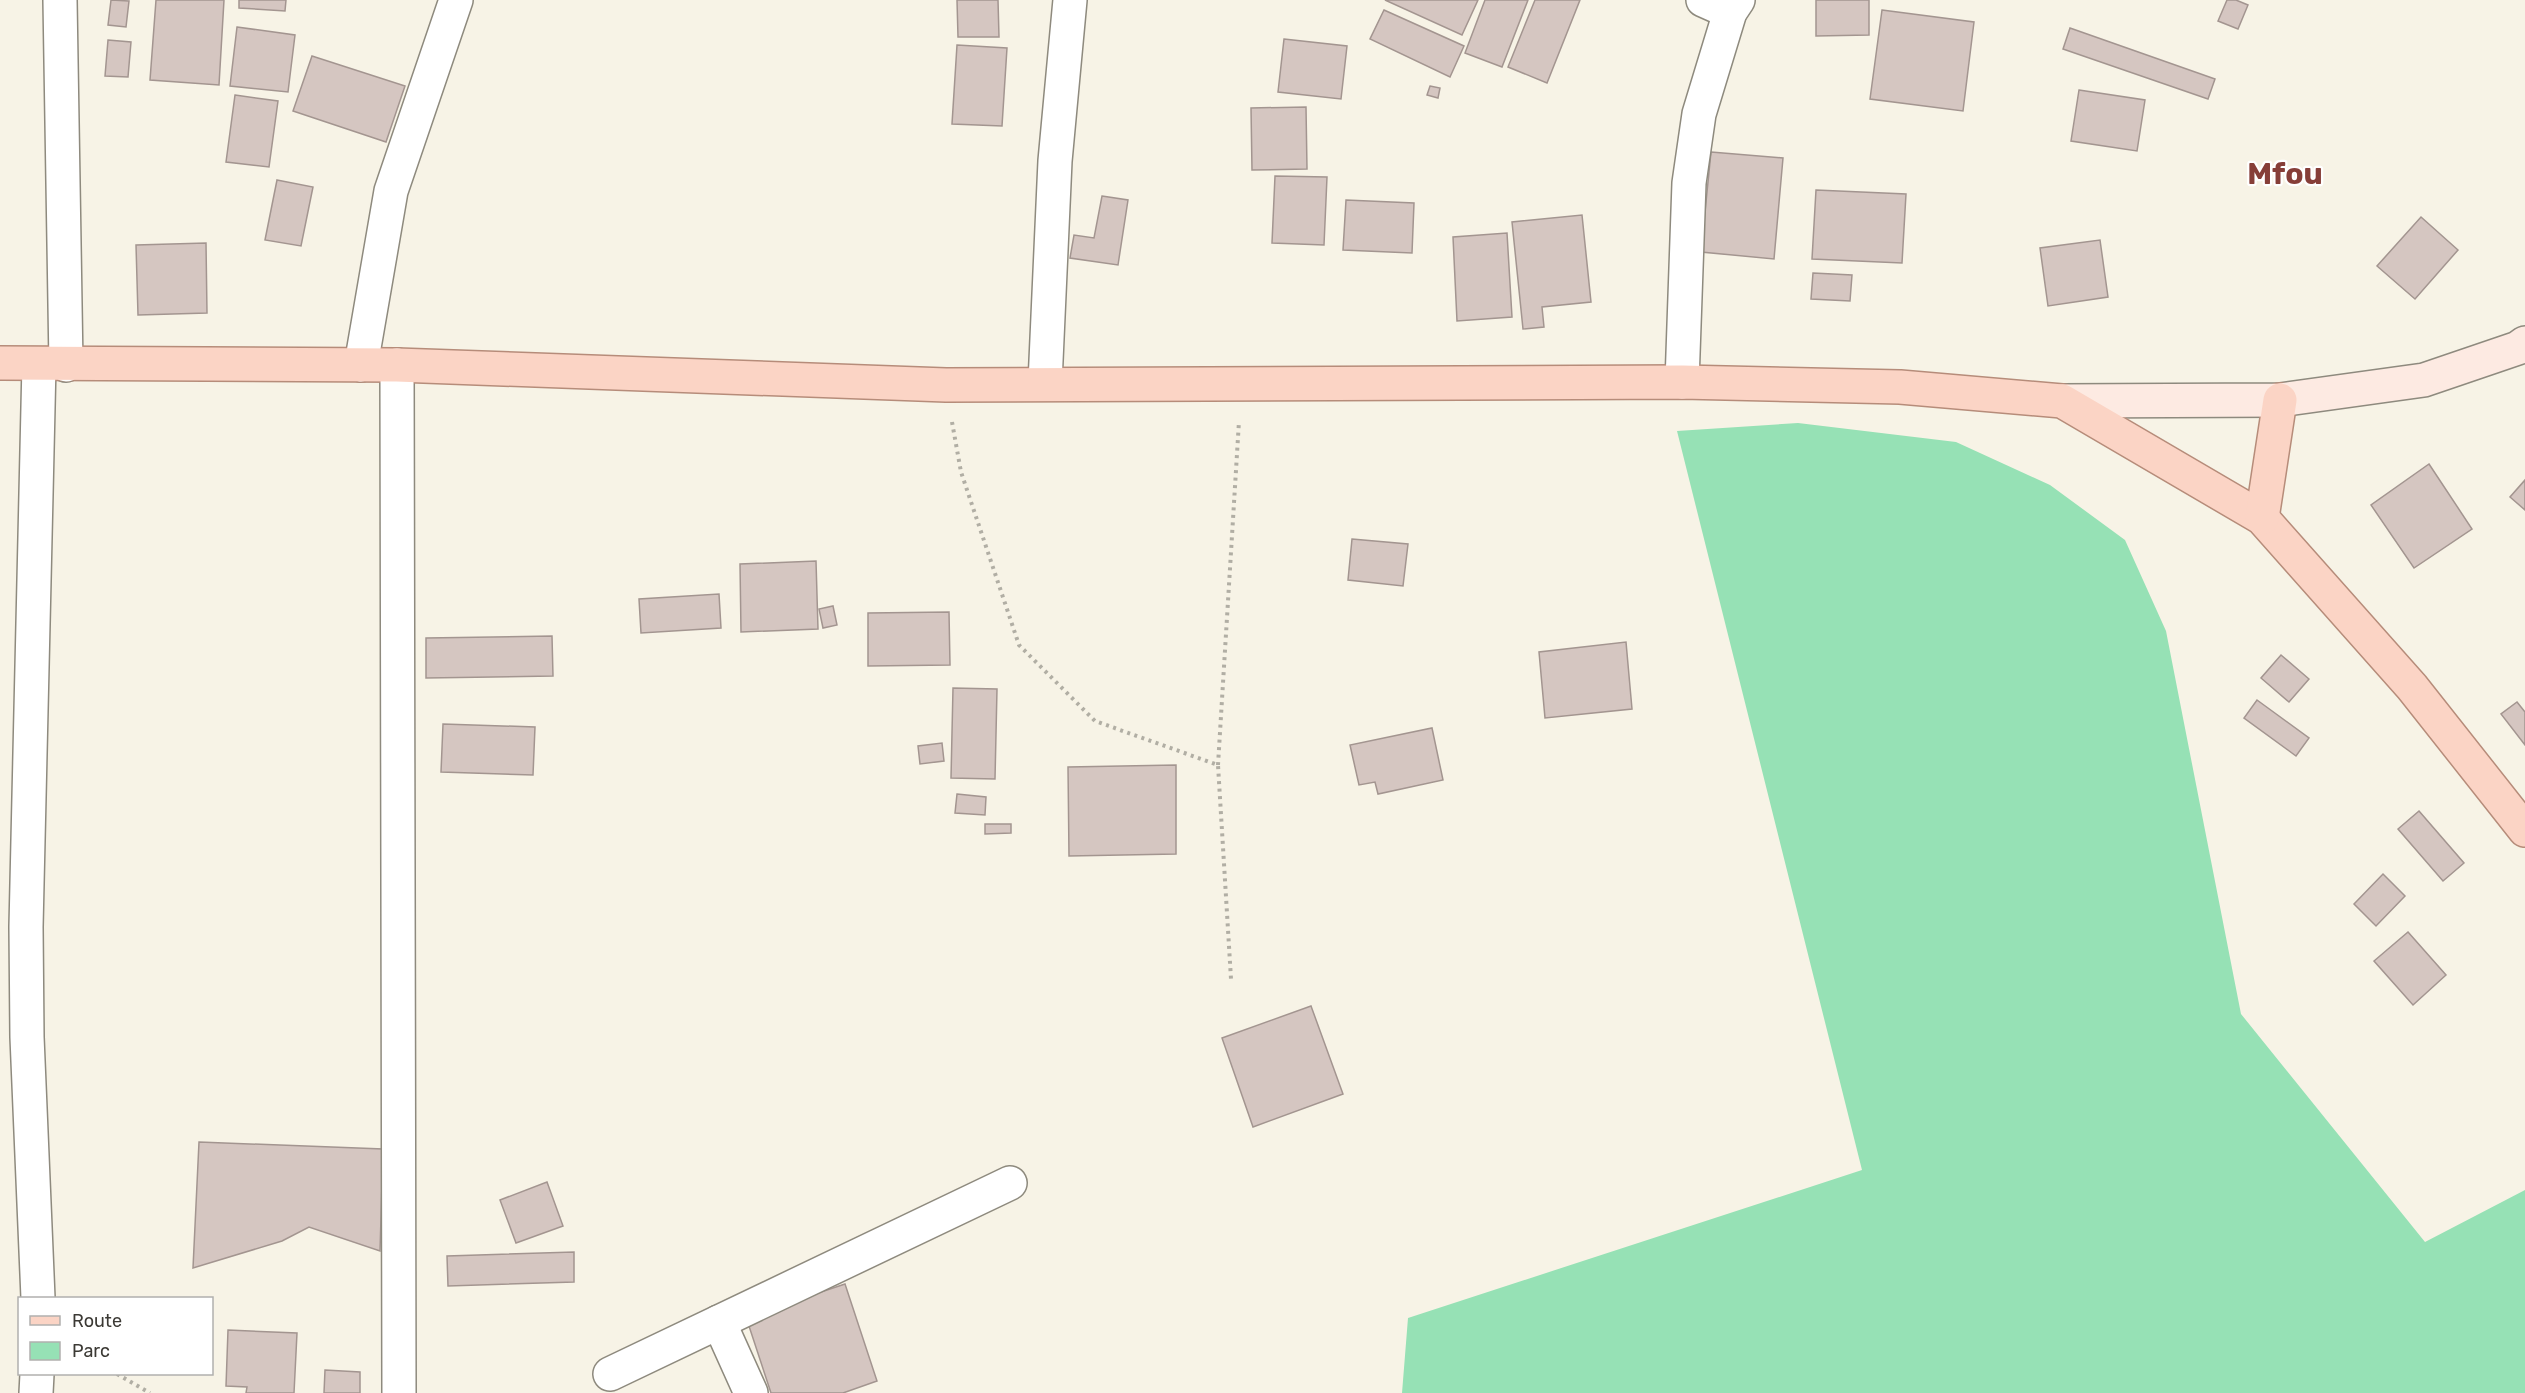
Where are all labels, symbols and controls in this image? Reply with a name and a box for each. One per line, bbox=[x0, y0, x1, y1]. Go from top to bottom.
district label: Mfou bbox=[2247, 156, 2323, 192]
legend bbox=[18, 1297, 213, 1375]
text: Route bbox=[72, 1310, 122, 1332]
text: Parc bbox=[72, 1340, 110, 1362]

